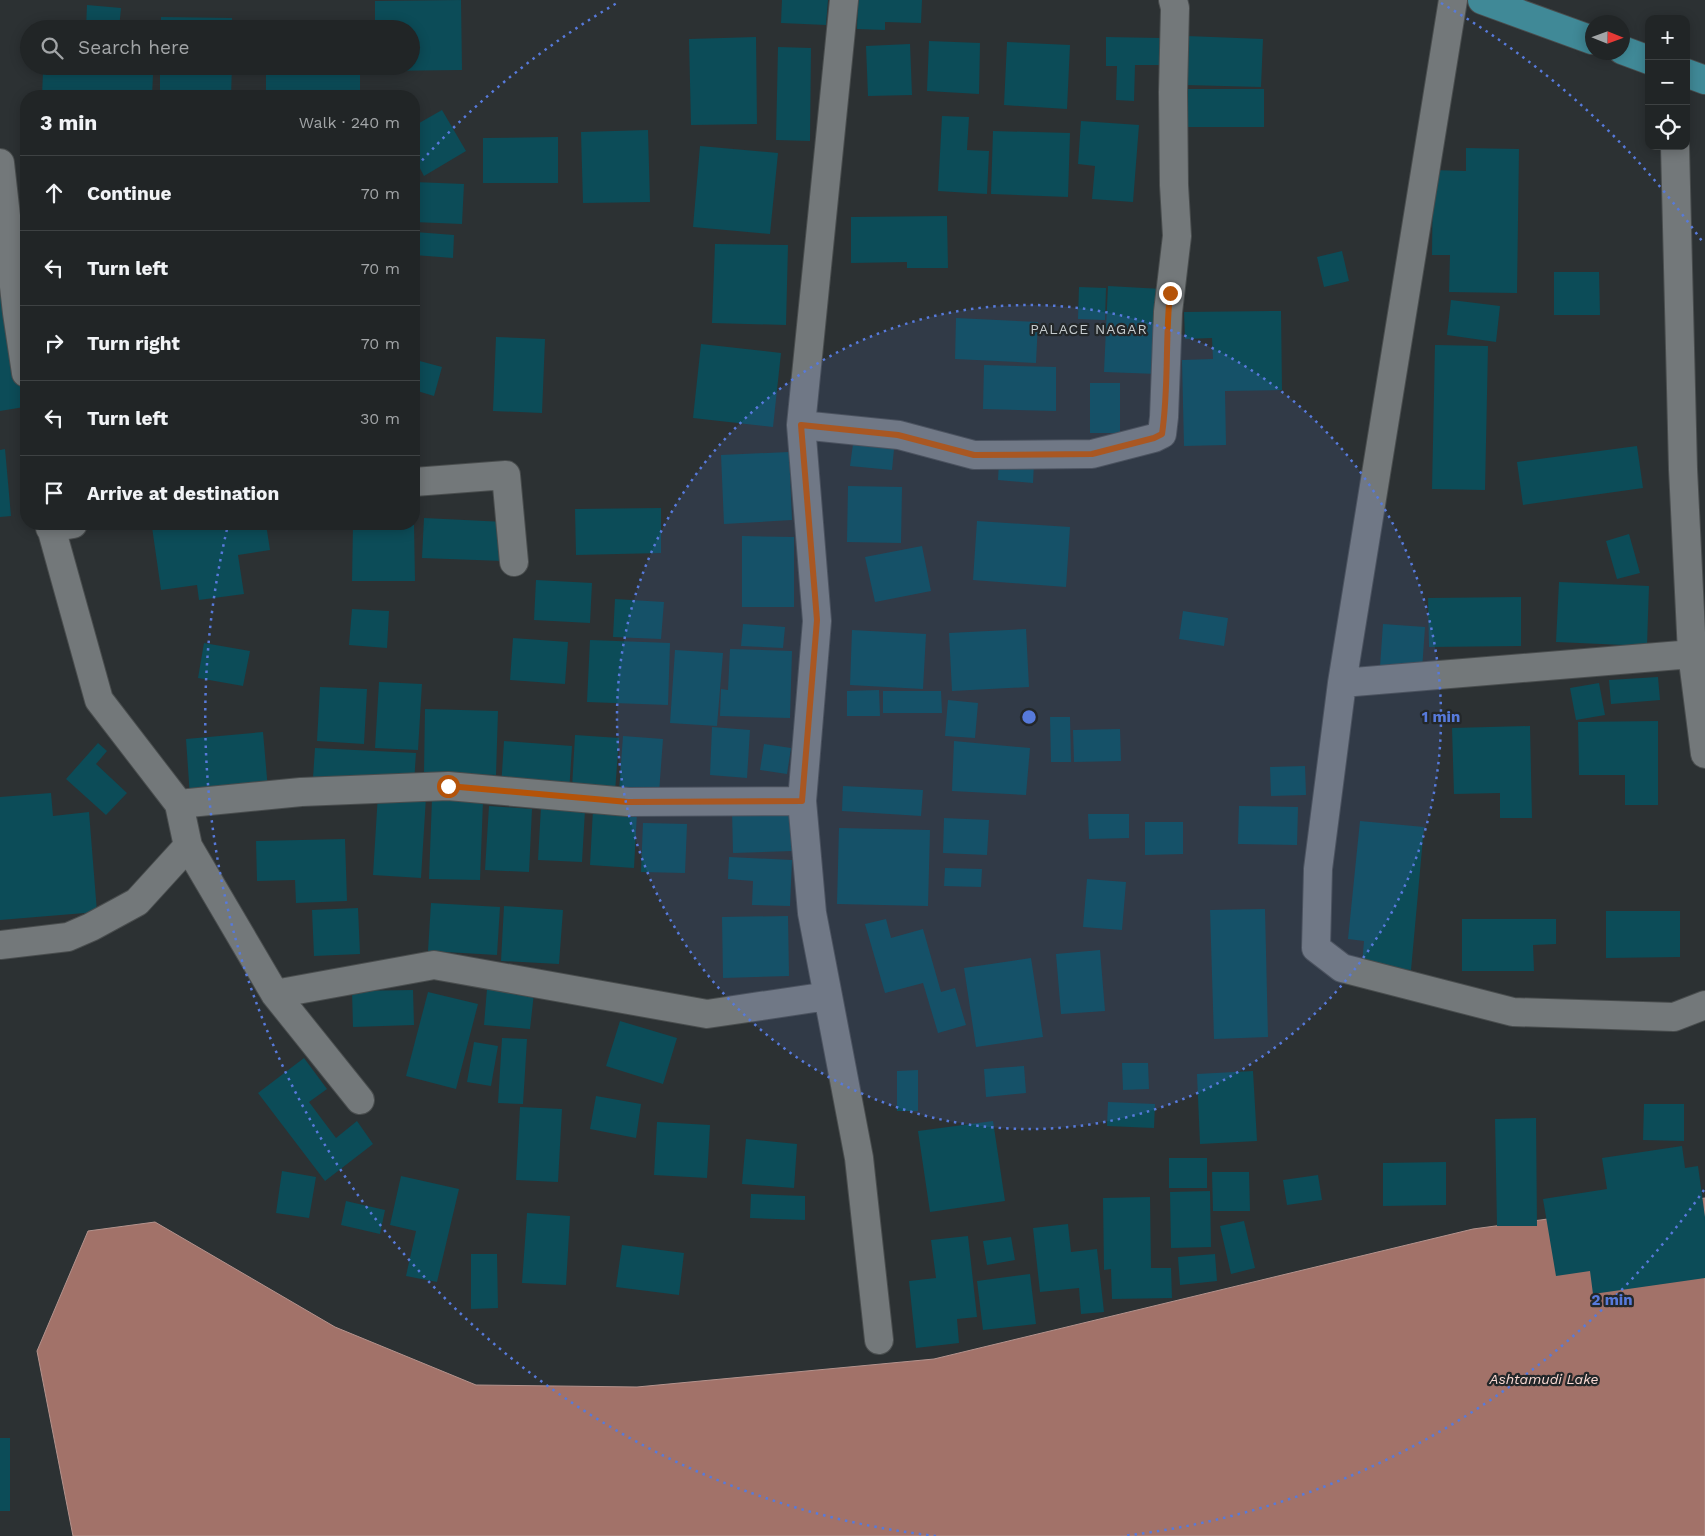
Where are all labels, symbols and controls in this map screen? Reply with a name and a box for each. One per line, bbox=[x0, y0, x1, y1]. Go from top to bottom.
north arrow bbox=[1585, 15, 1630, 60]
map controls bbox=[1645, 15, 1690, 150]
button: + bbox=[1645, 15, 1690, 60]
search box bbox=[20, 20, 420, 75]
icon: search bbox=[38, 34, 66, 62]
text: Search here bbox=[78, 36, 189, 59]
button: − bbox=[1645, 60, 1690, 105]
button: locate bbox=[1645, 105, 1690, 150]
text: 3 min bbox=[40, 110, 97, 135]
text: Walk · 240 m bbox=[299, 113, 400, 132]
icon: ahead bbox=[40, 179, 68, 207]
text: Continue bbox=[87, 182, 171, 205]
text: 70 m bbox=[361, 184, 400, 203]
icon: left bbox=[40, 254, 68, 282]
text: Turn left bbox=[87, 257, 168, 280]
text: 70 m bbox=[361, 259, 400, 278]
route end bbox=[1159, 282, 1182, 305]
district label: PALACE NAGAR bbox=[1030, 321, 1148, 337]
icon: right bbox=[40, 329, 68, 357]
text: Turn right bbox=[87, 332, 180, 355]
text: 70 m bbox=[361, 334, 400, 353]
icon: left bbox=[40, 404, 68, 432]
text: Turn left bbox=[87, 407, 168, 430]
text: 30 m bbox=[360, 409, 400, 428]
icon: arrive bbox=[40, 479, 68, 507]
text: Arrive at destination bbox=[87, 482, 279, 505]
centre of rings bbox=[1020, 708, 1038, 726]
text: 1 min bbox=[1422, 708, 1460, 726]
route start bbox=[437, 775, 460, 798]
text: 2 min bbox=[1591, 1291, 1633, 1309]
water label: Ashtamudi Lake bbox=[1489, 1371, 1598, 1387]

